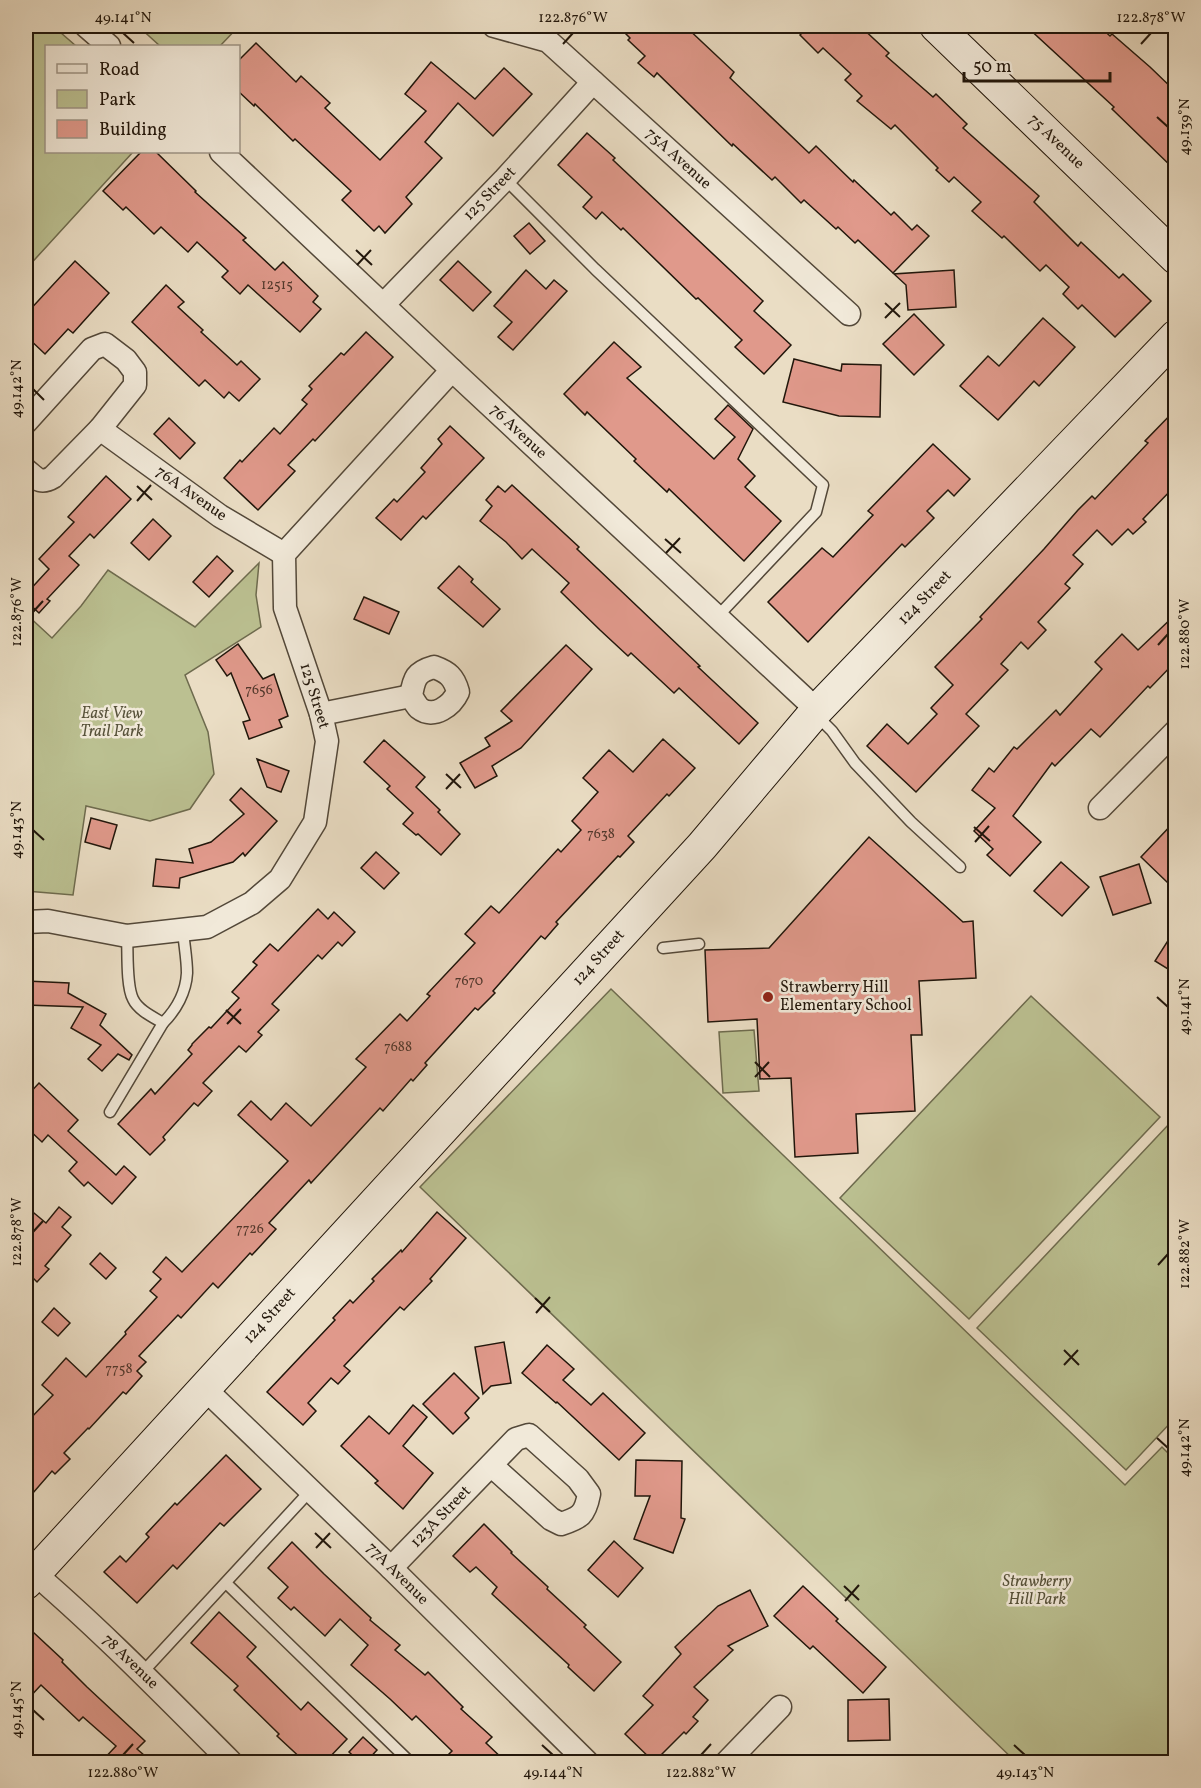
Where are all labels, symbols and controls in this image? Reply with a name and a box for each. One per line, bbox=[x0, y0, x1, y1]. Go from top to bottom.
text: 49.141°N bbox=[94, 8, 152, 29]
text: 122.876°W bbox=[538, 8, 608, 29]
text: 122.878°W bbox=[1117, 8, 1185, 29]
legend bbox=[45, 45, 240, 153]
scale bar bbox=[964, 45, 1110, 83]
text: 50 m bbox=[973, 55, 1012, 80]
text: Road bbox=[99, 58, 140, 83]
text: Park bbox=[99, 88, 136, 113]
text: 49.139°N bbox=[1175, 98, 1196, 156]
street label: 75 Avenue bbox=[1023, 109, 1089, 175]
text: Building bbox=[99, 118, 167, 143]
street label: 75A Avenue bbox=[640, 123, 716, 195]
street label: 125 Street bbox=[459, 162, 522, 226]
house number: 12515 bbox=[261, 276, 293, 295]
text: 49.142°N bbox=[7, 359, 28, 419]
street label: 76 Avenue bbox=[484, 400, 552, 464]
street label: 76A Avenue bbox=[151, 461, 231, 527]
street label: 124 Street bbox=[893, 565, 957, 630]
text: 122.876°W bbox=[7, 577, 28, 647]
text: 122.880°W bbox=[1175, 599, 1196, 669]
street label: 125 Street bbox=[294, 660, 335, 732]
house number: 7656 bbox=[245, 681, 273, 700]
park label: East View Trail Park bbox=[81, 703, 144, 743]
text: 49.143°N bbox=[7, 801, 28, 859]
house number: 7638 bbox=[587, 825, 615, 844]
street label: 124 Street bbox=[568, 925, 631, 991]
house number: 7670 bbox=[455, 972, 483, 991]
place label: Strawberry Hill Elementary School bbox=[780, 977, 912, 1017]
text: 49.141°N bbox=[1175, 978, 1196, 1036]
marker: Strawberry Hill Elementary School bbox=[761, 990, 775, 1004]
house number: 7688 bbox=[384, 1038, 412, 1057]
text: 122.878°W bbox=[7, 1198, 28, 1266]
text: 122.882°W bbox=[1175, 1219, 1196, 1289]
house number: 7726 bbox=[236, 1220, 264, 1239]
street label: 124 Street bbox=[239, 1283, 302, 1349]
house number: 7758 bbox=[105, 1360, 133, 1379]
text: 49.142°N bbox=[1175, 1418, 1196, 1478]
street label: 123A Street bbox=[406, 1481, 477, 1553]
street label: 77A Avenue bbox=[361, 1538, 433, 1610]
park label: Strawberry Hill Park bbox=[1003, 1571, 1071, 1611]
street label: 78 Avenue bbox=[97, 1629, 163, 1695]
text: 49.145°N bbox=[7, 1681, 28, 1739]
text: 122.880°W bbox=[88, 1763, 158, 1784]
text: 49.144°N bbox=[523, 1763, 583, 1784]
text: 122.882°W bbox=[666, 1763, 736, 1784]
text: 49.143°N bbox=[996, 1763, 1054, 1784]

